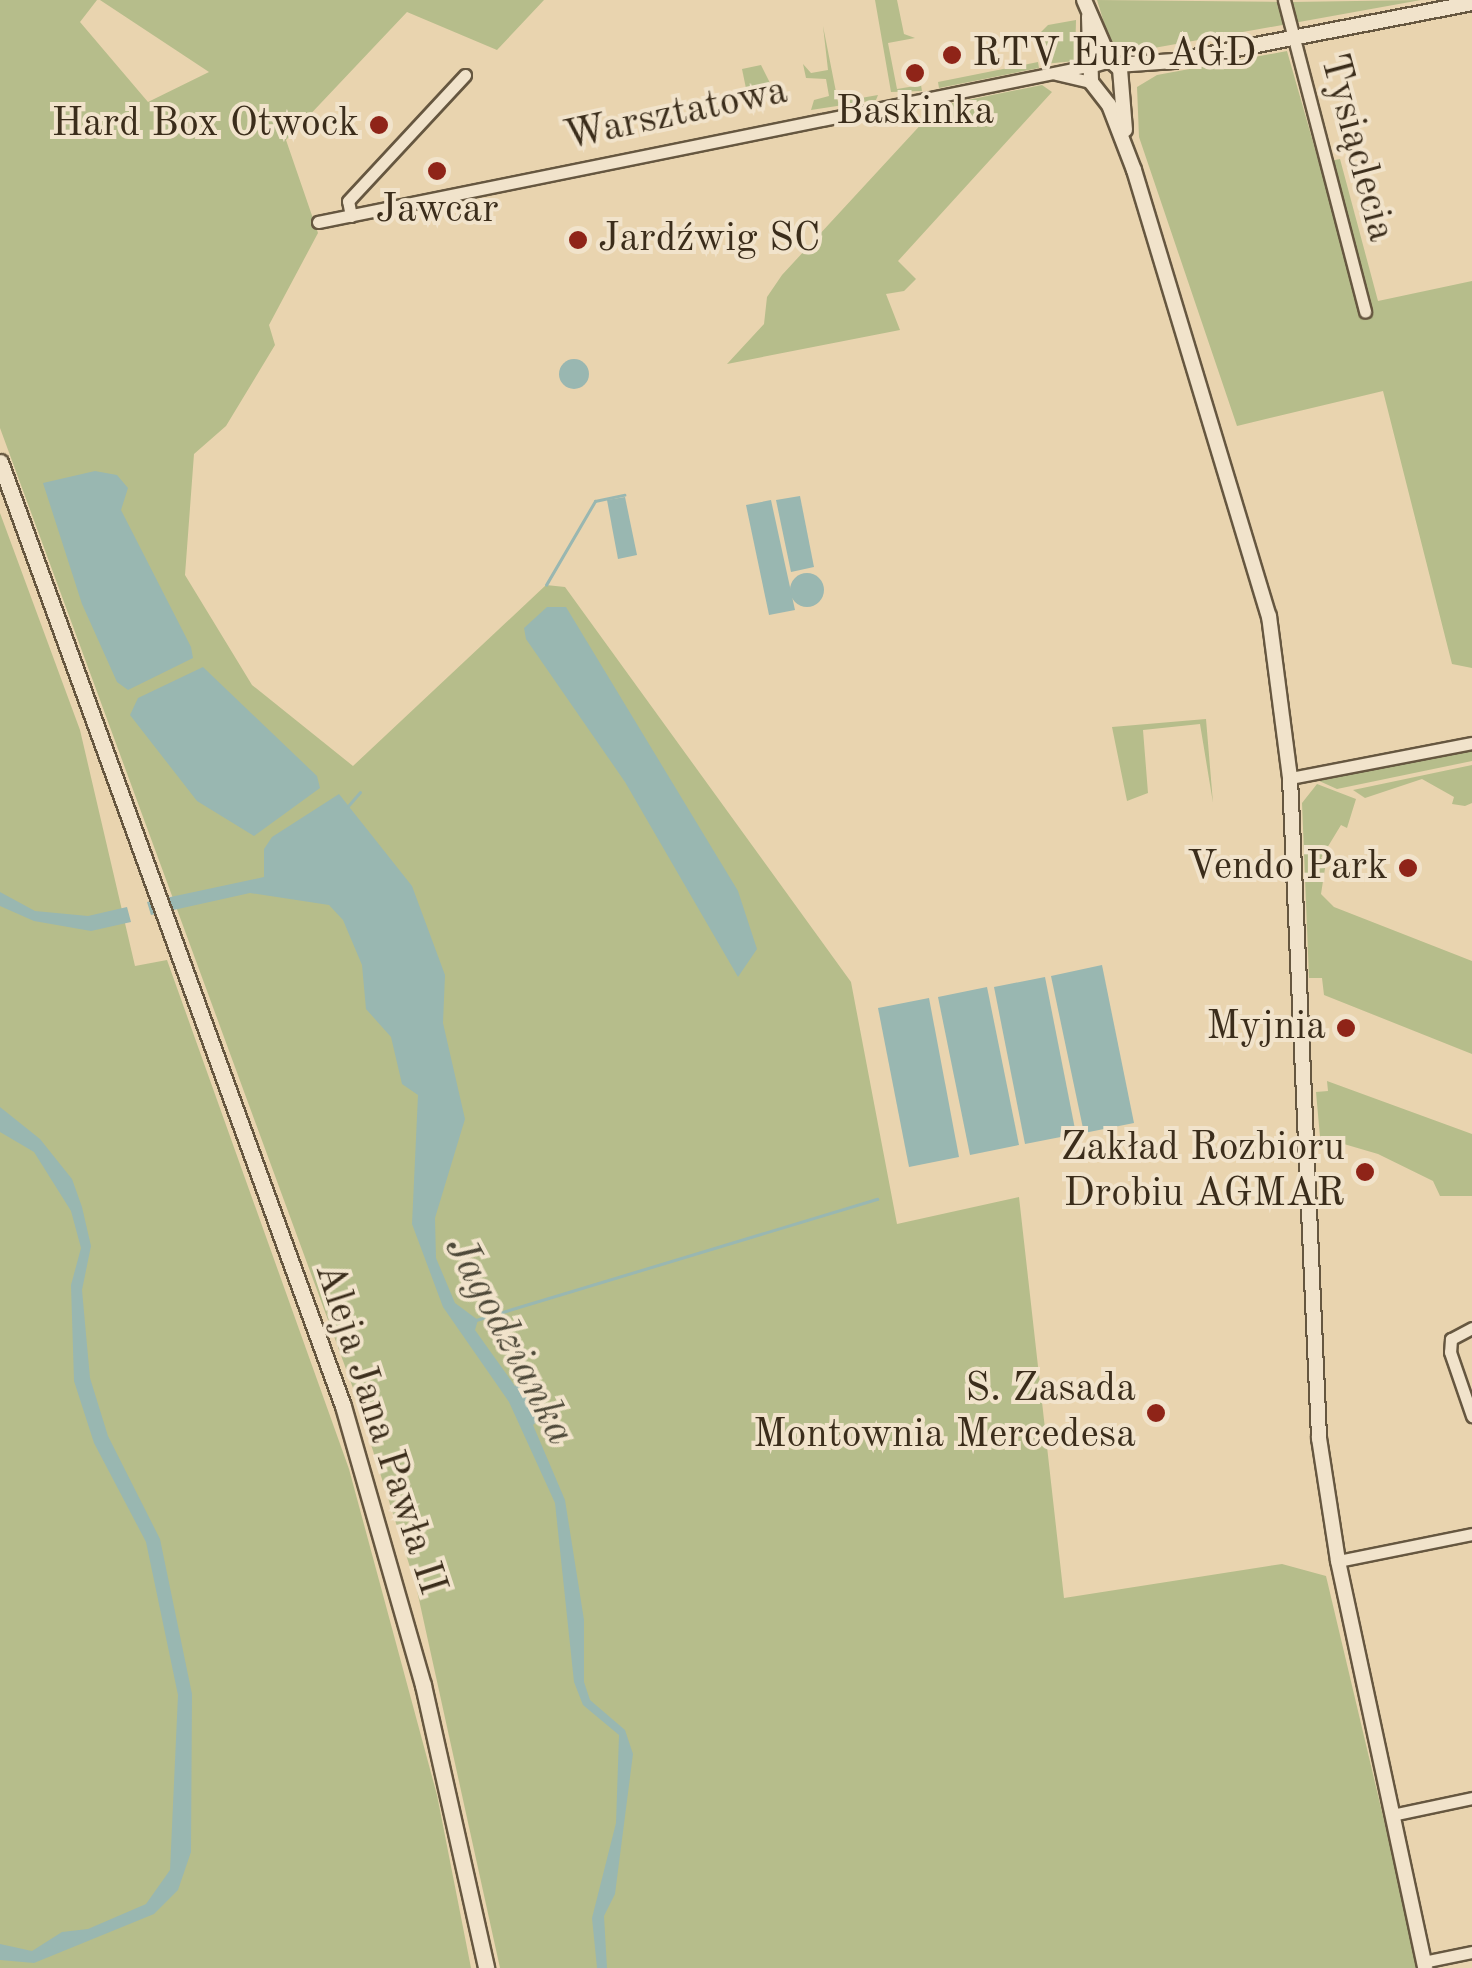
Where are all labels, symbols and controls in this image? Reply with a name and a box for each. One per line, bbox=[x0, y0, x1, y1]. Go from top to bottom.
place label: RTV Euro AGD bbox=[972, 31, 1256, 79]
marker: RTV Euro AGD bbox=[941, 44, 963, 66]
street label: Tysiąclecia bbox=[1308, 49, 1404, 247]
marker: Baskinka bbox=[904, 62, 926, 84]
street label: Warsztatowa bbox=[560, 68, 792, 162]
place label: Baskinka bbox=[836, 89, 994, 137]
place label: Hard Box Otwock bbox=[52, 101, 359, 149]
marker: Hard Box Otwock bbox=[368, 114, 390, 136]
marker: Jawcar bbox=[426, 160, 448, 182]
place label: Jawcar bbox=[375, 187, 499, 235]
place label: Jardźwig SC bbox=[598, 216, 820, 264]
marker: Jardźwig SC bbox=[567, 229, 589, 251]
place label: Vendo Park bbox=[1187, 844, 1388, 892]
marker: Vendo Park bbox=[1397, 857, 1419, 879]
place label: Myjnia bbox=[1206, 1004, 1326, 1052]
marker: Myjnia bbox=[1335, 1017, 1357, 1039]
place label: Zakład Rozbioru Drobiu AGMAR bbox=[1061, 1125, 1345, 1219]
marker: Zakład Rozbioru Drobiu AGMAR bbox=[1354, 1161, 1376, 1183]
water label: Jagodzianka bbox=[433, 1228, 585, 1454]
street label: Aleja Jana Pawła II bbox=[303, 1257, 455, 1601]
place label: S. Zasada Montownia Mercedesa bbox=[753, 1366, 1136, 1460]
marker: S. Zasada Montownia Mercedesa bbox=[1145, 1402, 1167, 1424]

